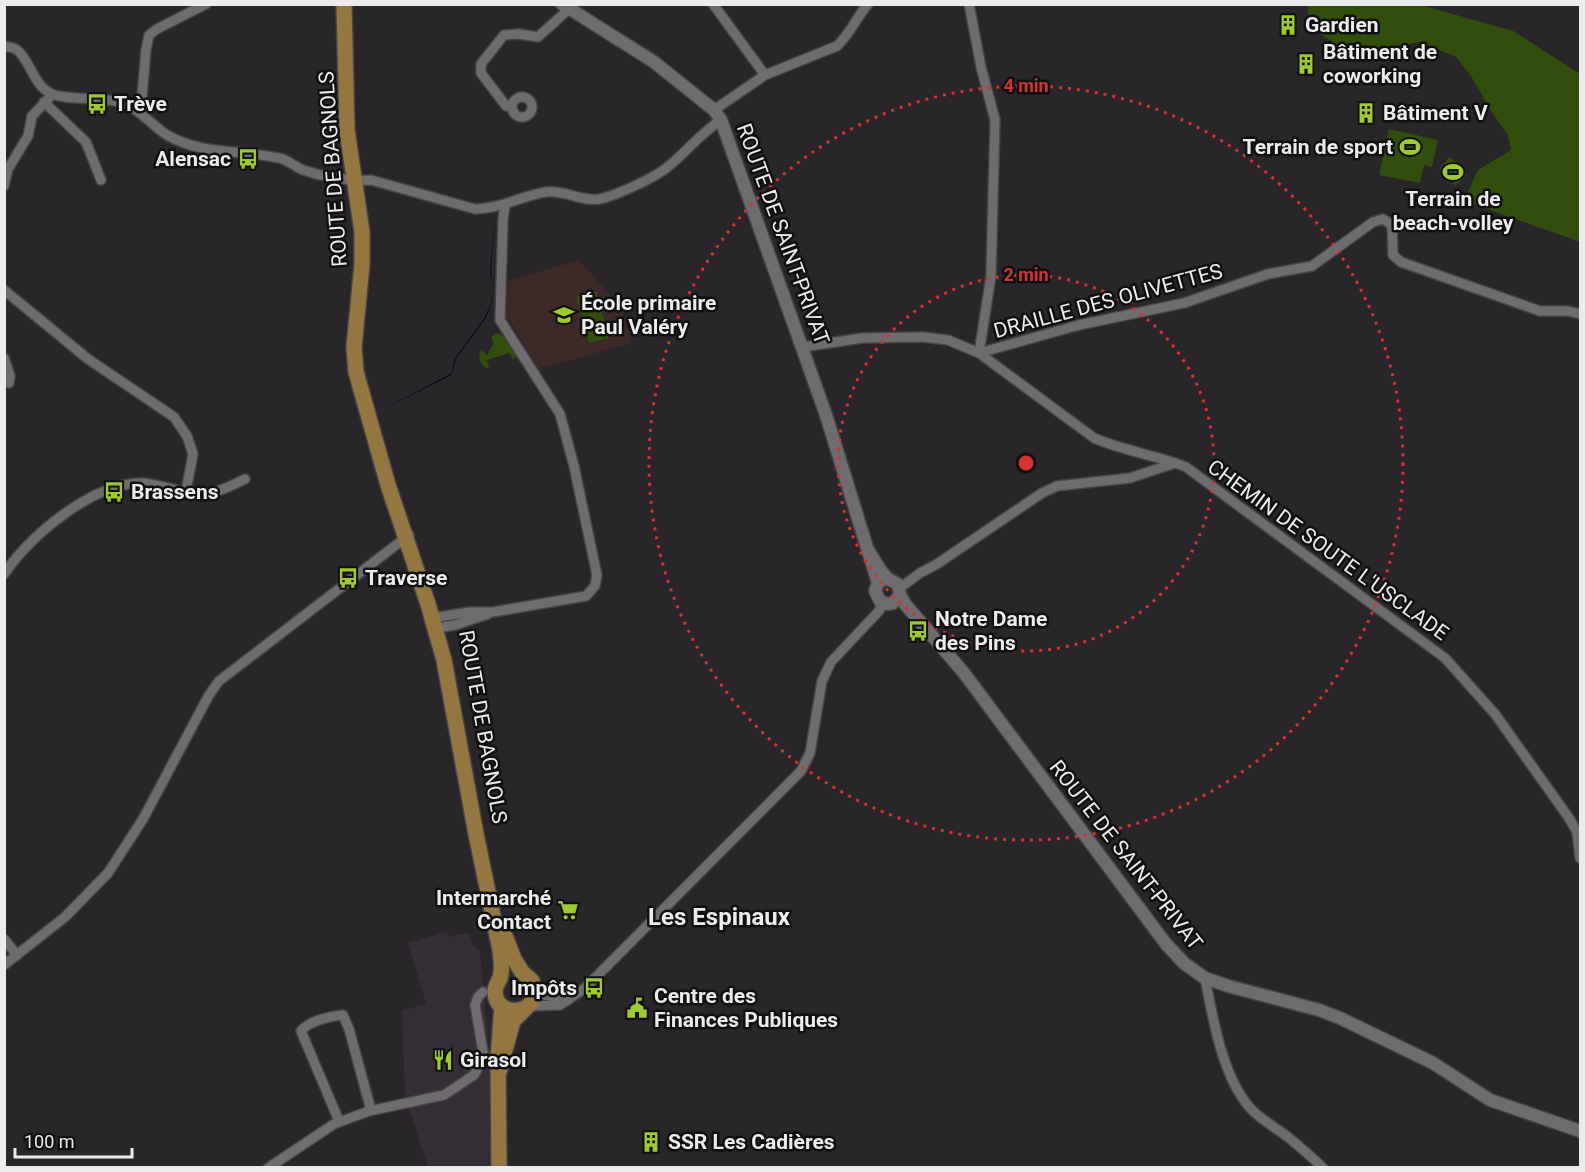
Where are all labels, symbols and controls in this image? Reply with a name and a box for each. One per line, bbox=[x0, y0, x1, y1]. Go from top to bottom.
building icon: Gardien bbox=[1276, 13, 1300, 37]
place label: Gardien bbox=[1305, 13, 1379, 37]
place label: Bâtiment de coworking bbox=[1323, 40, 1437, 88]
building icon: Bâtiment de coworking bbox=[1294, 52, 1318, 76]
street label: ROUTE DE BAGNOLS bbox=[314, 71, 352, 267]
text: 4 min bbox=[1003, 75, 1049, 96]
bus stop icon: Trève bbox=[85, 92, 109, 116]
place label: Trève bbox=[114, 92, 167, 116]
building icon: Bâtiment V bbox=[1354, 101, 1378, 125]
place label: Bâtiment V bbox=[1383, 101, 1488, 125]
street label: ROUTE DE SAINT-PRIVAT bbox=[732, 120, 834, 348]
place label: Terrain de sport bbox=[1243, 135, 1393, 159]
sports icon: Terrain de sport bbox=[1398, 135, 1422, 159]
place label: Alensac bbox=[155, 147, 231, 171]
bus stop icon: Alensac bbox=[236, 147, 260, 171]
sports icon: Terrain de beach-volley bbox=[1441, 160, 1465, 184]
place label: Terrain de beach-volley bbox=[1393, 187, 1514, 235]
street label: DRAILLE DES OLIVETTES bbox=[991, 259, 1225, 343]
text: 2 min bbox=[1003, 264, 1049, 285]
place label: École primaire Paul Valéry bbox=[581, 291, 716, 339]
school or university icon: École primaire Paul Valéry bbox=[552, 303, 576, 327]
centre of rings bbox=[1016, 453, 1036, 473]
street label: CHEMIN DE SOUTE L'USCLADE bbox=[1203, 455, 1453, 645]
bus stop icon: Brassens bbox=[102, 480, 126, 504]
place label: Brassens bbox=[131, 480, 219, 504]
bus stop icon: Traverse bbox=[336, 566, 360, 590]
place label: Traverse bbox=[365, 566, 447, 590]
place label: Notre Dame des Pins bbox=[935, 607, 1047, 655]
bus stop icon: Notre Dame des Pins bbox=[906, 619, 930, 643]
street label: ROUTE DE BAGNOLS bbox=[454, 629, 512, 825]
street label: ROUTE DE SAINT-PRIVAT bbox=[1045, 756, 1208, 955]
place label: Intermarché Contact bbox=[436, 886, 551, 934]
supermarket icon: Intermarché Contact bbox=[556, 898, 580, 922]
district label: Les Espinaux bbox=[648, 903, 791, 931]
place label: Impôts bbox=[511, 976, 577, 1000]
bus stop icon: Impôts bbox=[582, 976, 606, 1000]
place label: Centre des Finances Publiques bbox=[654, 984, 838, 1032]
public building icon: Centre des Finances Publiques bbox=[625, 996, 649, 1020]
restaurant icon: Girasol bbox=[431, 1048, 455, 1072]
place label: Girasol bbox=[460, 1048, 527, 1072]
scale bar bbox=[15, 1121, 132, 1159]
building icon: SSR Les Cadières bbox=[639, 1130, 663, 1154]
place label: SSR Les Cadières bbox=[668, 1130, 835, 1154]
text: 100 m bbox=[24, 1131, 75, 1152]

